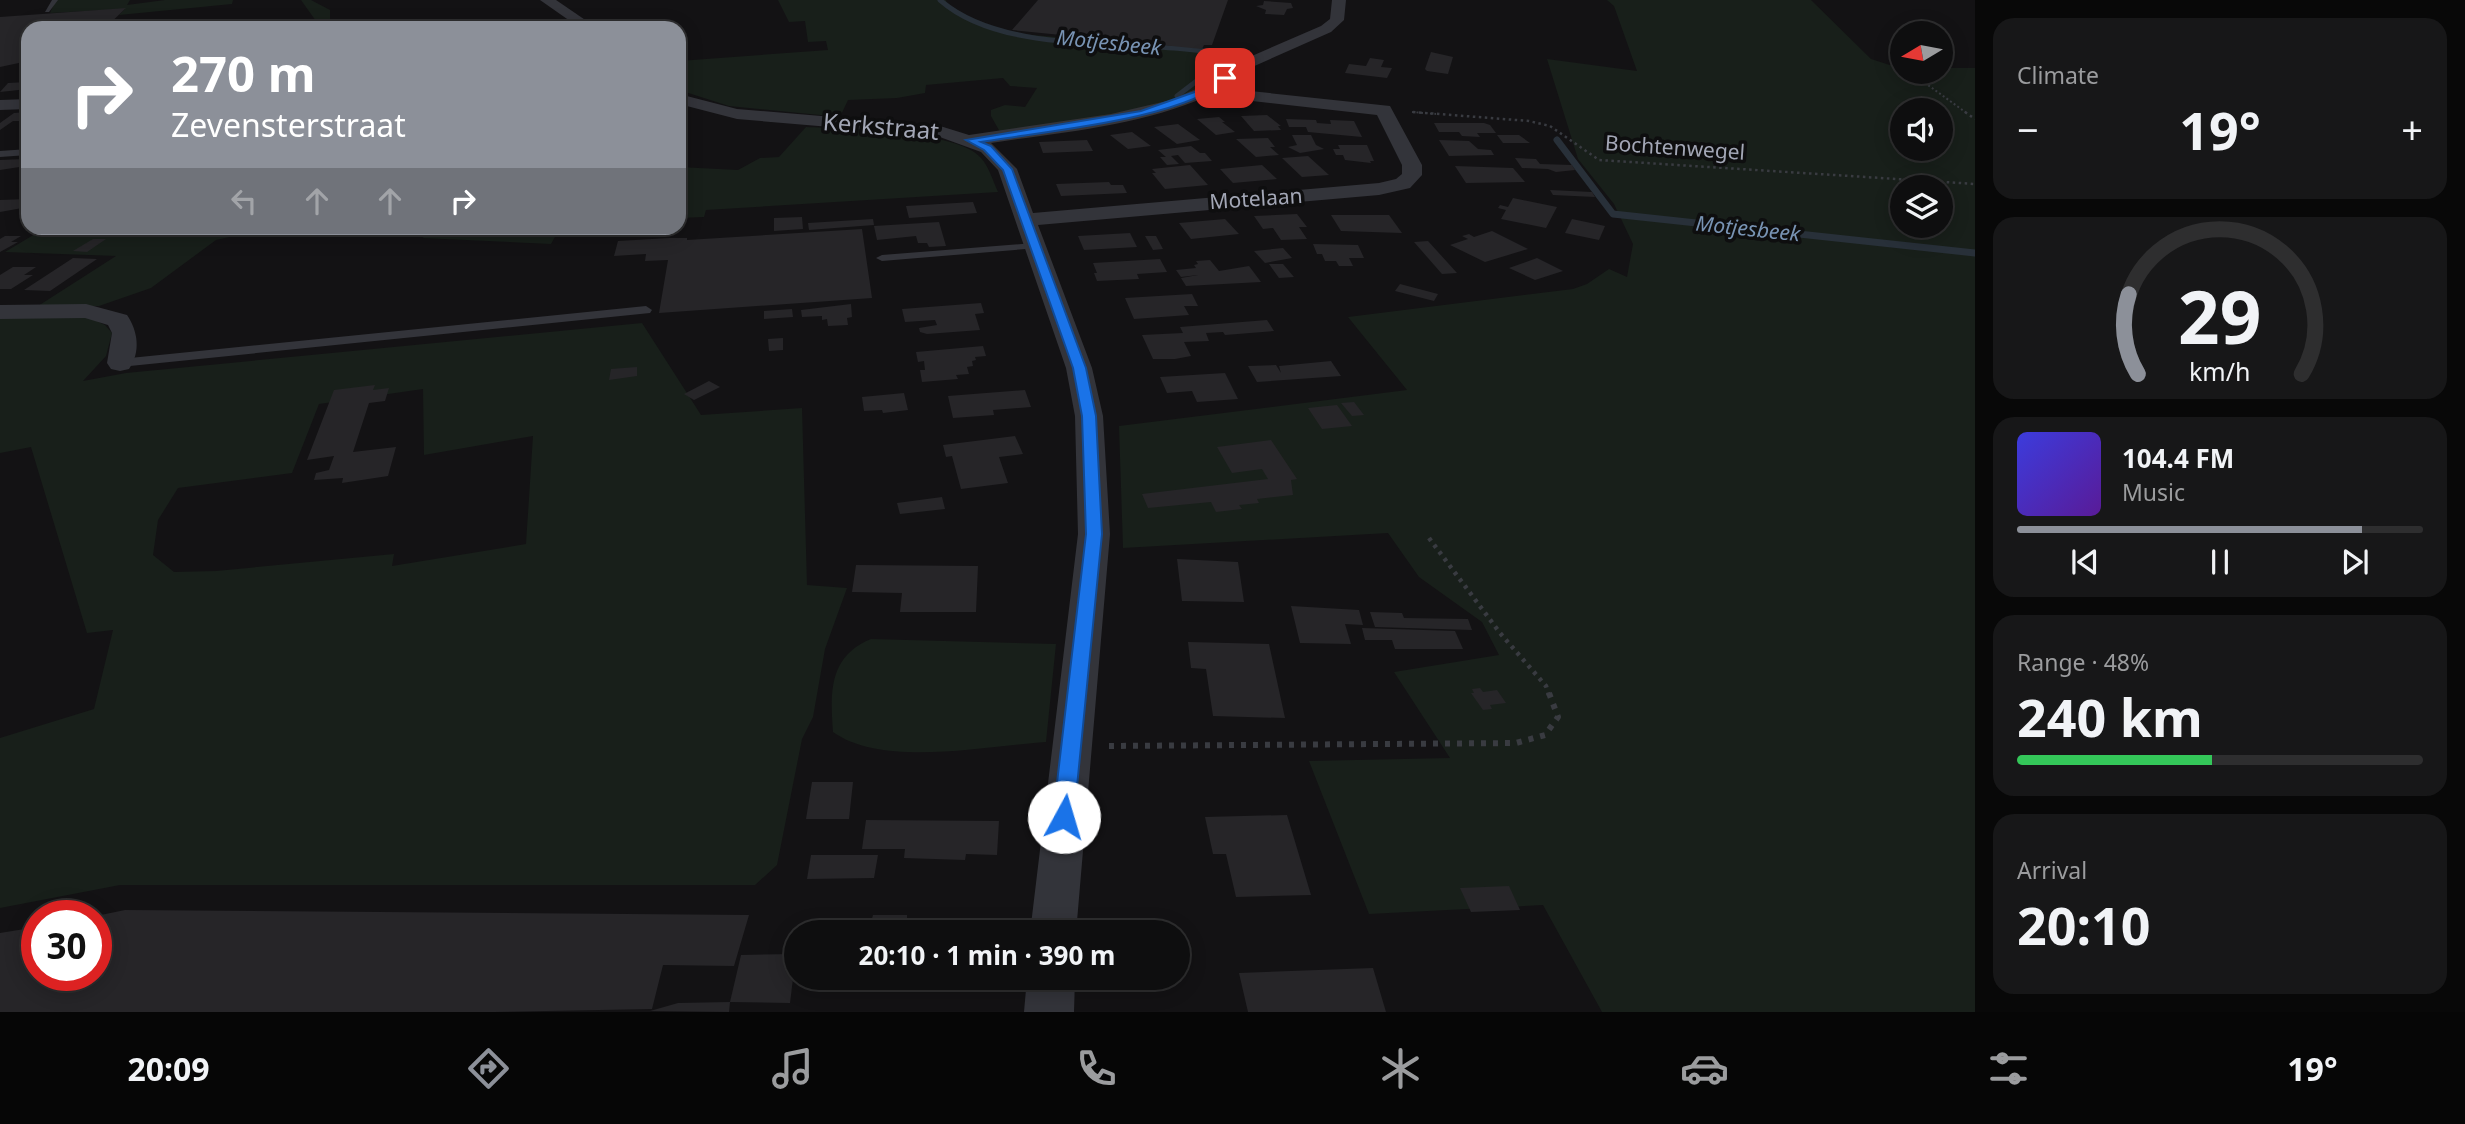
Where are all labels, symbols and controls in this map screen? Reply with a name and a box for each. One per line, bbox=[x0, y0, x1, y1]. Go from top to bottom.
north arrow bbox=[1890, 21, 1953, 84]
map controls bbox=[1890, 21, 1953, 238]
water label: Motjesbeek bbox=[1055, 23, 1164, 62]
text: 270 m bbox=[171, 40, 316, 106]
pin bbox=[1195, 48, 1255, 108]
icon: right bbox=[56, 49, 147, 140]
icon: arrive bbox=[1206, 59, 1244, 97]
text: Climate bbox=[2017, 59, 2099, 91]
text: 19° bbox=[2179, 94, 2261, 165]
button: sound bbox=[1890, 98, 1953, 161]
text: Zevensterstraat bbox=[171, 103, 406, 146]
text: − bbox=[2017, 103, 2039, 155]
text: + bbox=[2401, 103, 2423, 155]
street label: Kerkstraat bbox=[822, 104, 941, 147]
street label: Bochtenwegel bbox=[1604, 128, 1746, 166]
button: layers bbox=[1890, 175, 1953, 238]
street label: Motelaan bbox=[1208, 181, 1303, 215]
icon: left bbox=[225, 182, 263, 220]
icon: ahead bbox=[298, 182, 336, 220]
icon: ahead bbox=[371, 182, 409, 220]
icon: right bbox=[444, 182, 482, 220]
water label: Motjesbeek bbox=[1694, 209, 1803, 248]
text: 29 bbox=[2178, 266, 2262, 365]
text: km/h bbox=[2189, 353, 2251, 387]
text: 104.4 FM bbox=[2122, 440, 2234, 476]
text: Music bbox=[2122, 476, 2185, 508]
icon: previous bbox=[2066, 543, 2104, 581]
icon: pause bbox=[2201, 543, 2239, 581]
icon: next bbox=[2336, 543, 2374, 581]
text: Range · 48% bbox=[2017, 646, 2149, 678]
text: 240 km bbox=[2017, 681, 2203, 752]
position arrow bbox=[1027, 780, 1101, 854]
text: Arrival bbox=[2017, 854, 2087, 886]
text: 20:10 bbox=[2017, 889, 2151, 960]
speed limit sign: 30 bbox=[21, 900, 112, 991]
text: 20:10 · 1 min · 390 m bbox=[859, 937, 1115, 973]
icon: directions bbox=[464, 1044, 513, 1093]
icon: music bbox=[768, 1044, 817, 1093]
icon: phone bbox=[1072, 1044, 1121, 1093]
icon: climate bbox=[1376, 1044, 1425, 1093]
icon: car bbox=[1680, 1044, 1729, 1093]
icon: filters bbox=[1984, 1044, 2033, 1093]
text: 20:09 bbox=[127, 1047, 210, 1090]
text: 19° bbox=[2287, 1047, 2338, 1090]

